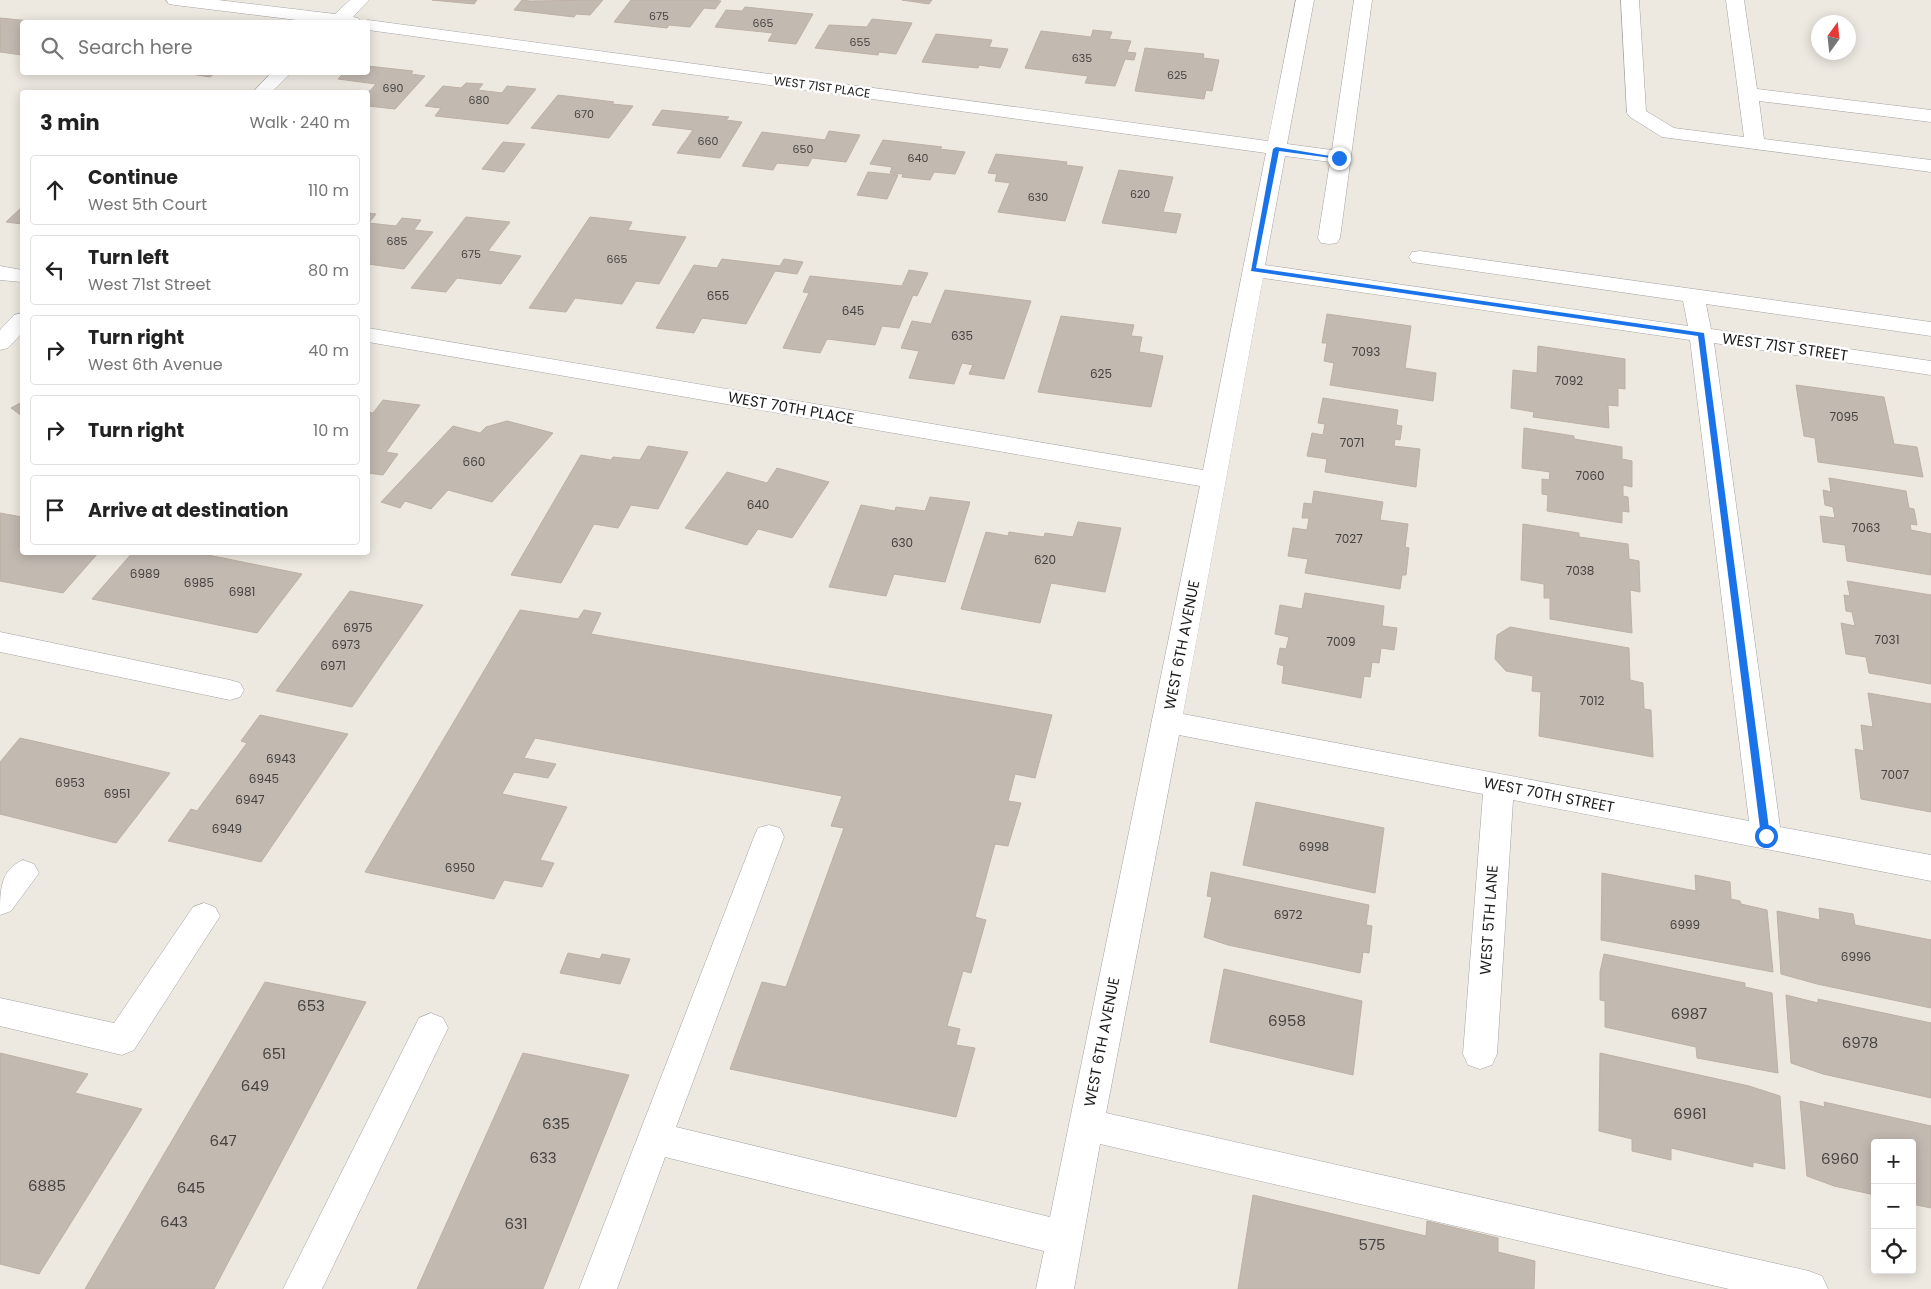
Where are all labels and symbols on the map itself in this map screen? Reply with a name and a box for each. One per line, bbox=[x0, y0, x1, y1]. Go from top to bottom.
house number: 675 bbox=[649, 8, 669, 24]
house number: 665 bbox=[753, 15, 774, 31]
north arrow bbox=[1811, 15, 1856, 60]
house number: 655 bbox=[850, 34, 870, 50]
house number: 635 bbox=[1072, 50, 1092, 66]
house number: 625 bbox=[1167, 67, 1187, 83]
street label: WEST 71ST PLACE bbox=[773, 71, 871, 102]
house number: 690 bbox=[383, 80, 404, 96]
house number: 680 bbox=[469, 92, 490, 108]
house number: 670 bbox=[574, 106, 594, 122]
house number: 660 bbox=[698, 133, 719, 149]
house number: 650 bbox=[793, 141, 813, 157]
route end bbox=[1328, 147, 1351, 170]
house number: 640 bbox=[908, 150, 928, 166]
house number: 620 bbox=[1130, 186, 1150, 202]
house number: 630 bbox=[1028, 189, 1048, 205]
house number: 685 bbox=[387, 233, 408, 249]
house number: 675 bbox=[461, 246, 481, 262]
house number: 665 bbox=[607, 251, 628, 267]
house number: 655 bbox=[707, 287, 729, 304]
house number: 645 bbox=[842, 302, 864, 319]
house number: 635 bbox=[951, 327, 973, 344]
street label: WEST 71ST STREET bbox=[1721, 327, 1849, 366]
house number: 7093 bbox=[1352, 343, 1380, 360]
house number: 625 bbox=[1090, 365, 1112, 382]
house number: 7092 bbox=[1555, 372, 1583, 389]
street label: WEST 70TH PLACE bbox=[726, 386, 856, 429]
house number: 7095 bbox=[1829, 408, 1859, 425]
house number: 7071 bbox=[1340, 434, 1364, 451]
house number: 660 bbox=[463, 453, 485, 470]
house number: 7060 bbox=[1575, 467, 1605, 484]
house number: 640 bbox=[747, 496, 769, 513]
house number: 7063 bbox=[1852, 519, 1880, 536]
house number: 7027 bbox=[1335, 530, 1363, 547]
house number: 630 bbox=[891, 534, 913, 551]
house number: 620 bbox=[1034, 551, 1056, 568]
house number: 7038 bbox=[1566, 562, 1594, 579]
house number: 6989 bbox=[130, 565, 160, 582]
house number: 6985 bbox=[184, 574, 214, 591]
street label: WEST 6TH AVENUE bbox=[1159, 578, 1204, 712]
house number: 6981 bbox=[229, 583, 255, 600]
house number: 6975 bbox=[343, 619, 373, 636]
house number: 7031 bbox=[1875, 631, 1900, 648]
house number: 7009 bbox=[1326, 633, 1356, 650]
house number: 6973 bbox=[332, 636, 360, 653]
house number: 6971 bbox=[320, 657, 346, 674]
house number: 7012 bbox=[1580, 692, 1605, 709]
house number: 6943 bbox=[266, 750, 296, 767]
house number: 7007 bbox=[1881, 766, 1910, 783]
house number: 6945 bbox=[249, 770, 279, 787]
street label: WEST 70TH STREET bbox=[1482, 772, 1616, 817]
house number: 6953 bbox=[55, 774, 85, 791]
house number: 6951 bbox=[104, 785, 130, 802]
house number: 6947 bbox=[235, 791, 265, 808]
house number: 6949 bbox=[212, 820, 242, 837]
route start bbox=[1755, 825, 1778, 848]
house number: 6998 bbox=[1299, 838, 1329, 855]
house number: 6950 bbox=[445, 859, 475, 876]
street label: WEST 5TH LANE bbox=[1474, 864, 1503, 976]
house number: 6972 bbox=[1274, 906, 1302, 923]
house number: 6999 bbox=[1670, 916, 1700, 933]
house number: 6996 bbox=[1841, 948, 1871, 965]
street label: WEST 6TH AVENUE bbox=[1079, 975, 1124, 1109]
house number: 653 bbox=[297, 995, 325, 1016]
house number: 6987 bbox=[1671, 1003, 1707, 1024]
house number: 6958 bbox=[1268, 1010, 1306, 1031]
house number: 6978 bbox=[1842, 1032, 1878, 1053]
house number: 651 bbox=[262, 1043, 286, 1064]
house number: 649 bbox=[241, 1075, 269, 1096]
house number: 6961 bbox=[1673, 1103, 1707, 1124]
house number: 635 bbox=[542, 1113, 570, 1134]
house number: 647 bbox=[209, 1130, 237, 1151]
house number: 633 bbox=[529, 1147, 557, 1168]
house number: 6960 bbox=[1821, 1148, 1859, 1169]
house number: 6885 bbox=[28, 1175, 66, 1196]
house number: 645 bbox=[177, 1177, 205, 1198]
house number: 643 bbox=[160, 1211, 188, 1232]
house number: 631 bbox=[504, 1213, 528, 1234]
house number: 575 bbox=[1358, 1234, 1386, 1255]

